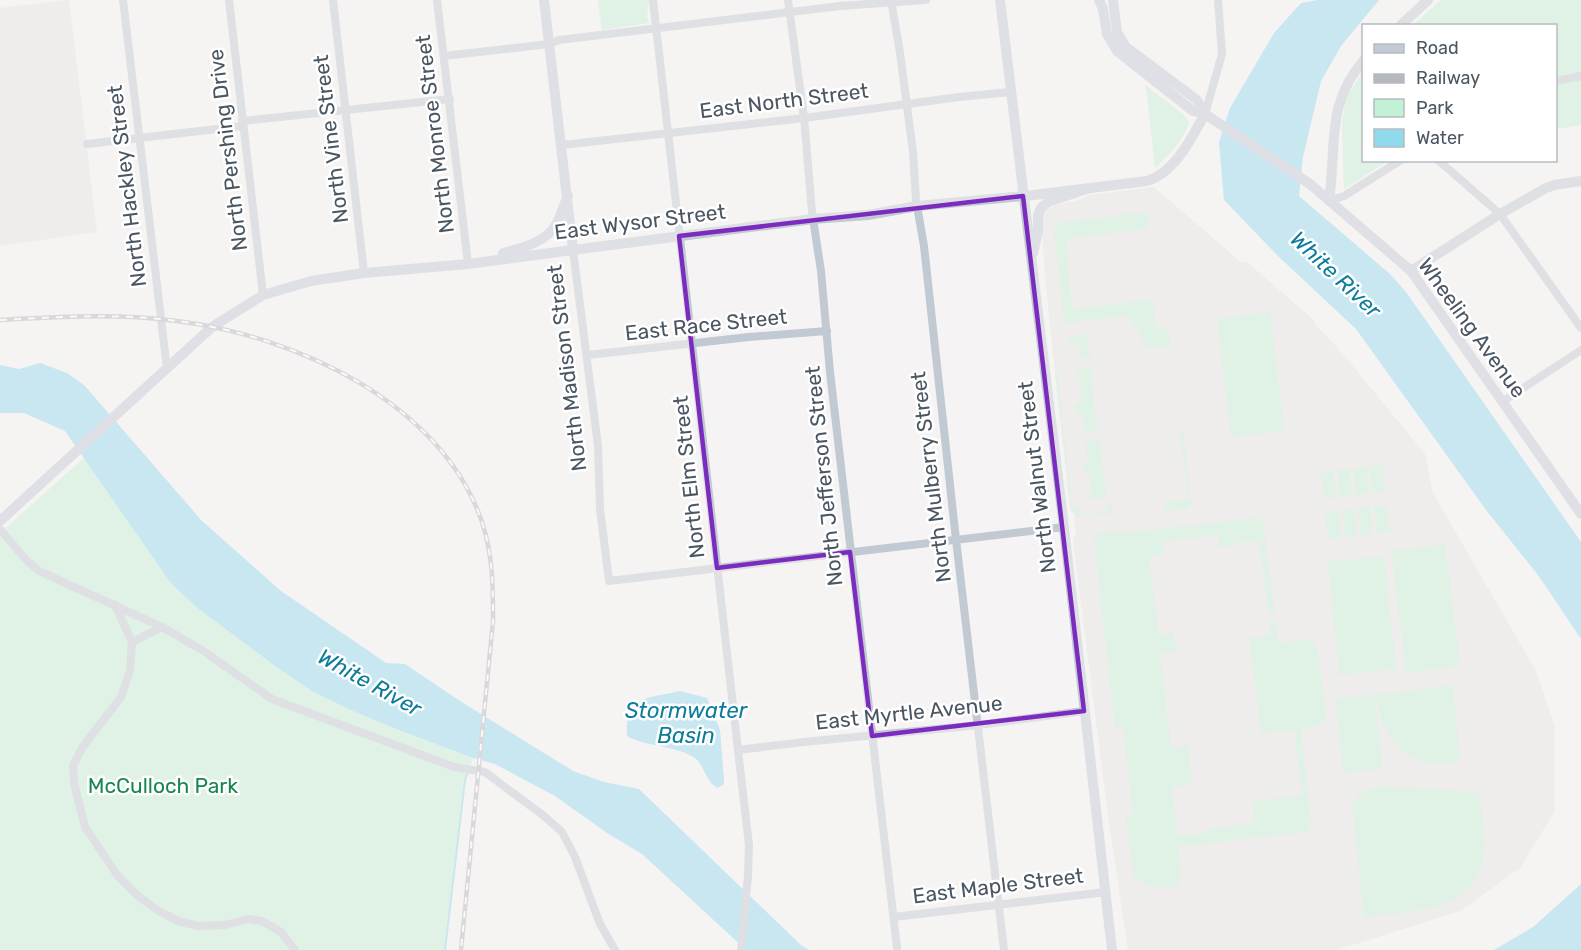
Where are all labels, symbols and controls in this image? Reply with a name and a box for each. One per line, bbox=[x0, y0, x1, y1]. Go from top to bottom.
legend bbox=[1362, 24, 1557, 162]
street label: North Monroe Street bbox=[410, 33, 459, 235]
text: Road bbox=[1416, 37, 1459, 59]
street label: North Pershing Drive bbox=[203, 48, 252, 253]
street label: North Vine Street bbox=[308, 54, 353, 225]
text: Railway bbox=[1416, 67, 1480, 89]
street label: East North Street bbox=[698, 78, 870, 123]
street label: North Hackley Street bbox=[102, 84, 151, 288]
text: Park bbox=[1416, 97, 1454, 119]
text: Water bbox=[1416, 127, 1464, 149]
street label: East Wysor Street bbox=[553, 199, 727, 244]
water label: White River bbox=[1285, 225, 1388, 324]
street label: Wheeling Avenue bbox=[1413, 253, 1532, 402]
street label: North Madison Street bbox=[541, 263, 592, 473]
street label: East Race Street bbox=[624, 304, 788, 345]
street label: North Jefferson Street bbox=[800, 365, 847, 587]
street label: North Mulberry Street bbox=[905, 370, 956, 584]
street label: North Walnut Street bbox=[1012, 380, 1061, 574]
street label: North Elm Street bbox=[668, 395, 709, 559]
water label: White River bbox=[313, 643, 428, 723]
street label: East Myrtle Avenue bbox=[814, 690, 1004, 735]
water label: Stormwater Basin bbox=[625, 697, 749, 749]
park label: McCulloch Park bbox=[88, 773, 238, 798]
street label: East Maple Street bbox=[911, 863, 1085, 908]

